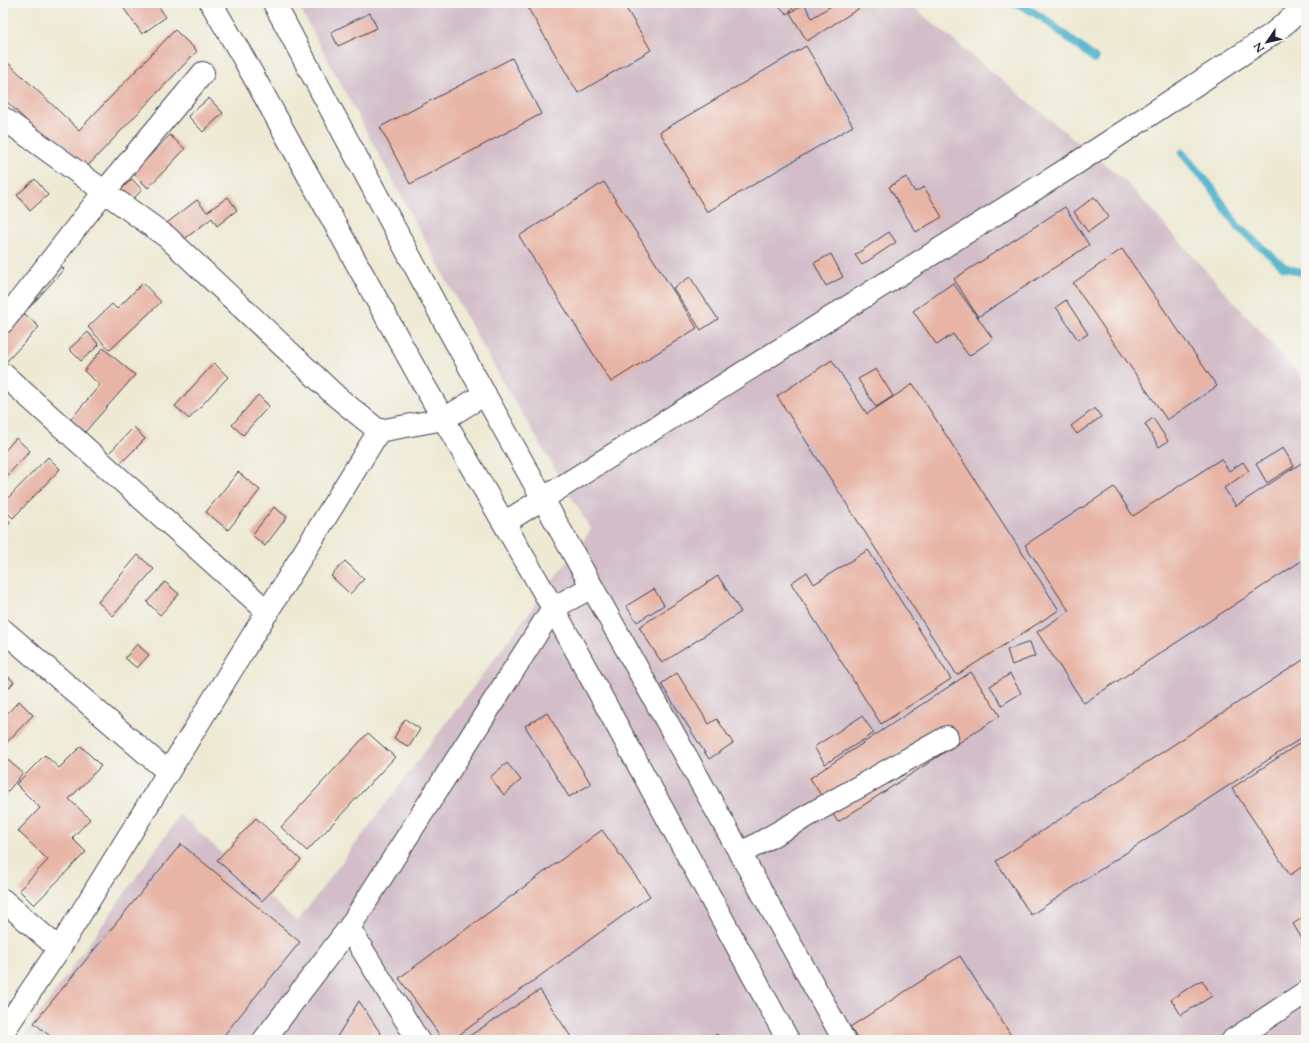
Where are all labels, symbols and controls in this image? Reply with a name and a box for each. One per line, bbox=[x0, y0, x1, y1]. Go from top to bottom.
north arrow bbox=[1247, 22, 1287, 62]
text: N bbox=[1250, 39, 1268, 55]

